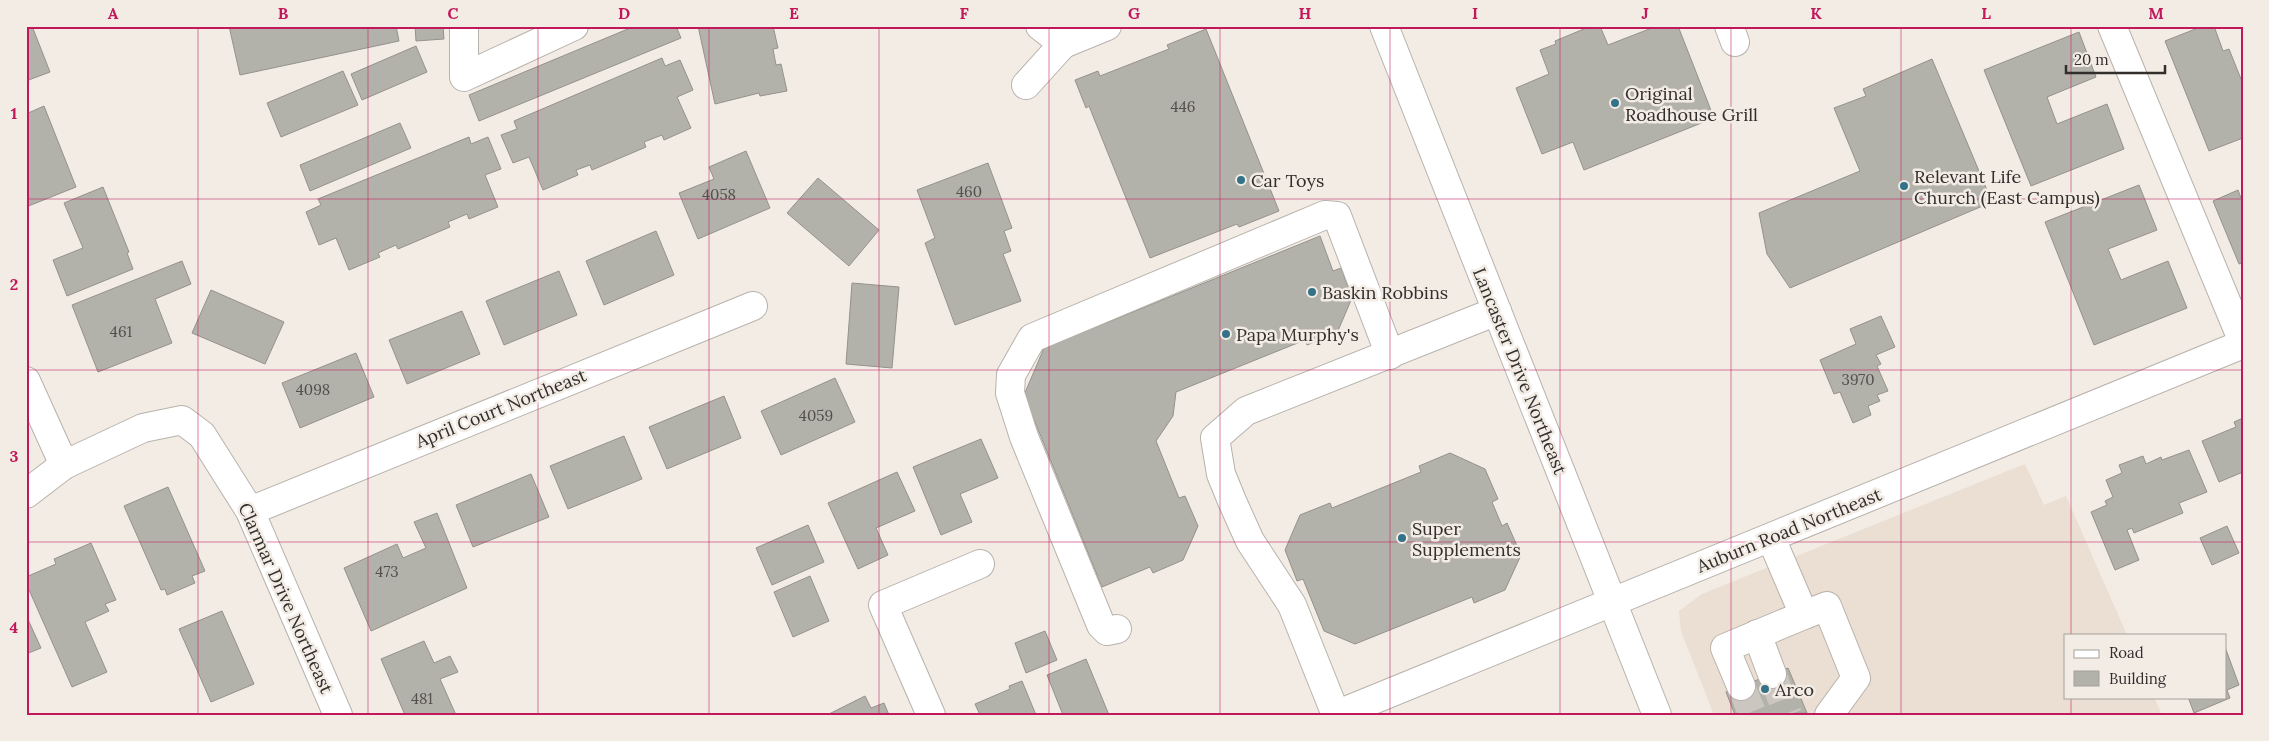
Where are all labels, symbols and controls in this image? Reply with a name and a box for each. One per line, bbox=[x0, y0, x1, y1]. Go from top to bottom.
text: A bbox=[108, 3, 119, 23]
text: B bbox=[278, 3, 289, 23]
text: C bbox=[447, 3, 459, 23]
text: D bbox=[618, 3, 630, 23]
text: E bbox=[789, 3, 799, 23]
text: F bbox=[959, 3, 969, 23]
text: G bbox=[1128, 3, 1140, 23]
text: H bbox=[1299, 3, 1312, 23]
text: I bbox=[1472, 3, 1478, 23]
text: J bbox=[1641, 3, 1649, 23]
text: K bbox=[1810, 3, 1822, 23]
text: L bbox=[1981, 3, 1991, 23]
text: M bbox=[2148, 3, 2164, 23]
scale bar bbox=[2066, 42, 2165, 74]
text: 20 m bbox=[2074, 50, 2109, 69]
place label: Original Roadhouse Grill bbox=[1625, 82, 1758, 126]
house number: 446 bbox=[1171, 97, 1195, 116]
marker: Original Roadhouse Grill bbox=[1609, 97, 1621, 109]
text: 1 bbox=[11, 103, 17, 123]
place label: Relevant Life Church (East Campus) bbox=[1914, 165, 2100, 209]
place label: Car Toys bbox=[1251, 169, 1324, 192]
marker: Car Toys bbox=[1235, 174, 1247, 186]
marker: Relevant Life Church (East Campus) bbox=[1898, 180, 1910, 192]
house number: 460 bbox=[956, 182, 982, 201]
house number: 4058 bbox=[702, 185, 736, 204]
street label: Lancaster Drive Northeast bbox=[1468, 264, 1572, 478]
text: 2 bbox=[10, 274, 18, 294]
place label: Baskin Robbins bbox=[1322, 281, 1448, 304]
marker: Baskin Robbins bbox=[1306, 286, 1318, 298]
house number: 461 bbox=[110, 322, 132, 341]
place label: Papa Murphy's bbox=[1236, 323, 1359, 346]
marker: Papa Murphy's bbox=[1220, 328, 1232, 340]
street label: April Court Northeast bbox=[411, 363, 590, 453]
house number: 3970 bbox=[1842, 370, 1874, 389]
house number: 4098 bbox=[296, 380, 330, 399]
house number: 4059 bbox=[799, 406, 833, 425]
text: 3 bbox=[10, 446, 19, 466]
street label: Auburn Road Northeast bbox=[1692, 482, 1885, 578]
street label: Clarmar Drive Northeast bbox=[234, 499, 338, 697]
place label: Super Supplements bbox=[1412, 517, 1521, 561]
marker: Super Supplements bbox=[1396, 532, 1408, 544]
house number: 473 bbox=[375, 562, 399, 581]
text: 4 bbox=[10, 617, 19, 637]
legend bbox=[2064, 634, 2226, 698]
text: Road bbox=[2109, 643, 2144, 662]
text: Building bbox=[2109, 669, 2167, 688]
place label: Arco bbox=[1774, 678, 1814, 701]
marker: Arco bbox=[1759, 683, 1771, 695]
house number: 481 bbox=[411, 689, 433, 708]

